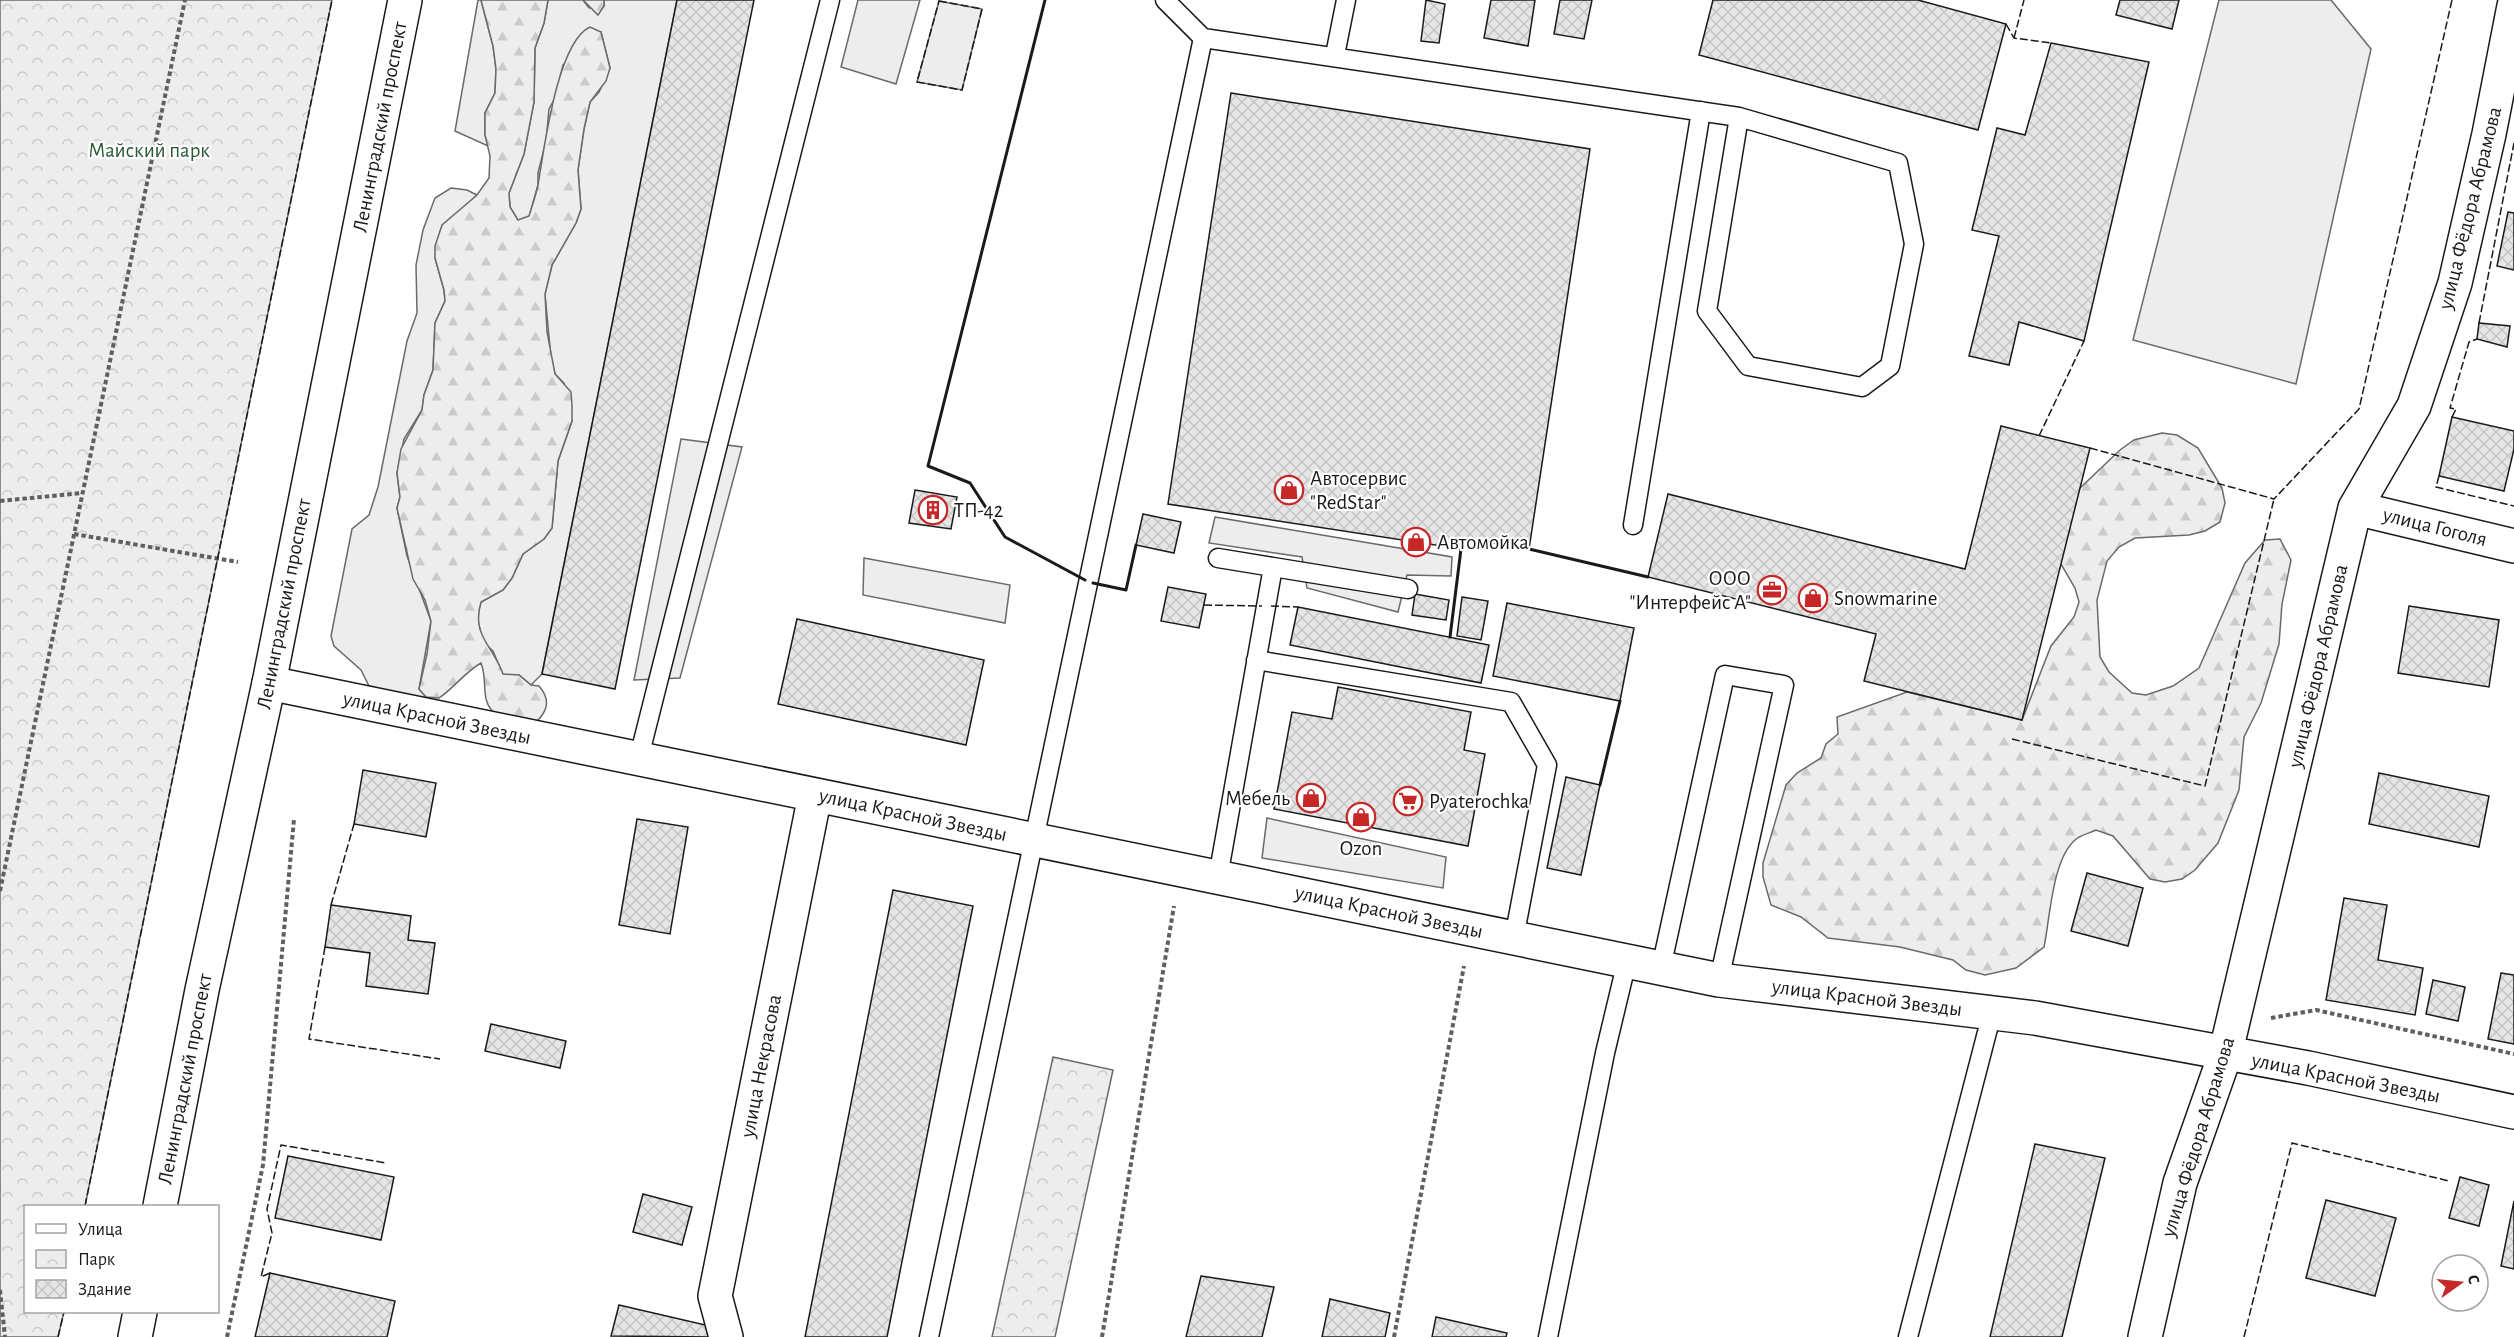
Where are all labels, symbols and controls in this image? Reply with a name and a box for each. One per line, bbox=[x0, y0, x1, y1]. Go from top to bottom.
street label: Ленинградский проспект bbox=[349, 19, 411, 234]
street label: улица Фёдора Абрамова bbox=[2434, 104, 2505, 312]
park label: Майский парк bbox=[88, 140, 210, 161]
place label: Автосервис "RedStar" bbox=[1310, 468, 1407, 513]
shop icon: Автосервис "RedStar" bbox=[1273, 474, 1305, 506]
building icon: ТП-42 bbox=[917, 494, 949, 526]
street label: Ленинградский проспект bbox=[253, 496, 315, 711]
place label: ТП-42 bbox=[954, 500, 1003, 521]
street label: улица Гоголя bbox=[2380, 504, 2489, 550]
shop icon: Автомойка bbox=[1400, 526, 1432, 558]
place label: Автомойка bbox=[1437, 532, 1529, 553]
street label: улица Фёдора Абрамова bbox=[2284, 562, 2352, 771]
place label: ООО "Интерфейс А" bbox=[1629, 568, 1751, 613]
office icon: ООО "Интерфейс А" bbox=[1756, 574, 1788, 606]
shop icon: Snowmarine bbox=[1797, 582, 1829, 614]
place label: Snowmarine bbox=[1834, 588, 1937, 609]
street label: улица Красной Звезды bbox=[340, 688, 533, 748]
shop icon: Мебель bbox=[1295, 782, 1327, 814]
street label: улица Красной Звезды bbox=[816, 785, 1009, 845]
supermarket icon: Pyaterochka bbox=[1392, 785, 1424, 817]
place label: Мебель bbox=[1225, 788, 1290, 809]
place label: Pyaterochka bbox=[1429, 791, 1530, 812]
shop icon: Ozon bbox=[1345, 801, 1377, 833]
place label: Ozon bbox=[1340, 838, 1382, 859]
street label: улица Красной Звезды bbox=[1292, 882, 1485, 942]
street label: Ленинградский проспект bbox=[154, 971, 216, 1186]
street label: улица Красной Звезды bbox=[1770, 976, 1963, 1020]
street label: улица Некрасова bbox=[737, 992, 785, 1140]
street label: улица Фёдора Абрамова bbox=[2157, 1034, 2239, 1241]
street label: улица Красной Звезды bbox=[2249, 1049, 2442, 1107]
legend bbox=[24, 1205, 219, 1313]
text: Улица bbox=[78, 1221, 123, 1239]
text: Парк bbox=[78, 1251, 116, 1269]
north arrow bbox=[2430, 1253, 2490, 1313]
text: С bbox=[2465, 1273, 2482, 1286]
text: Здание bbox=[78, 1281, 132, 1299]

